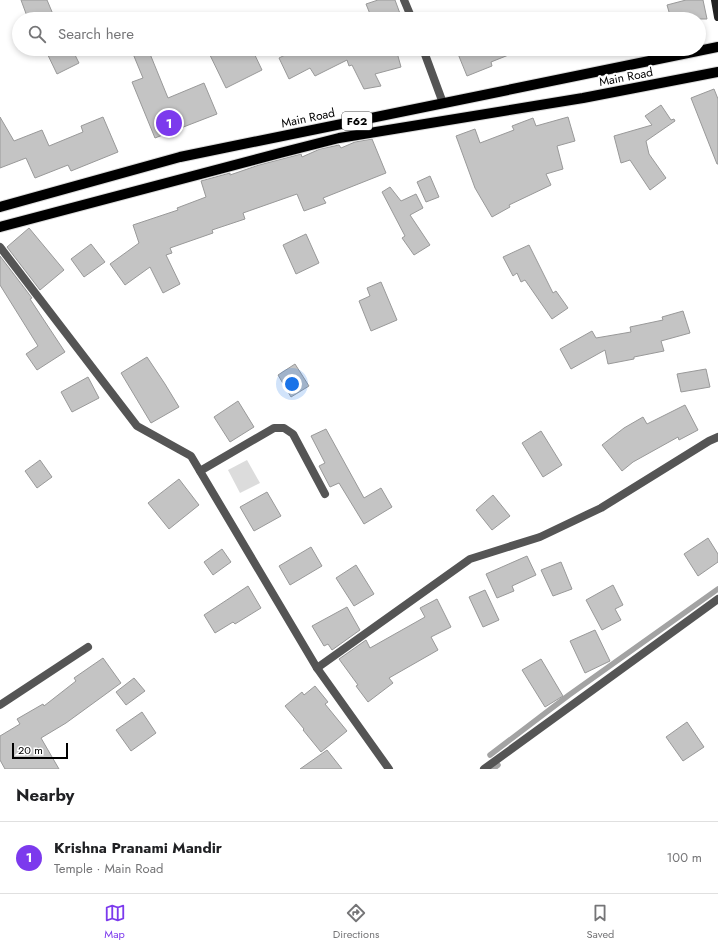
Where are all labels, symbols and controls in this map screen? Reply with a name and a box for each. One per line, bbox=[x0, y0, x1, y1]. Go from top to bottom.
search box bbox=[12, 12, 706, 56]
icon: search bbox=[26, 23, 48, 45]
text: Search here bbox=[58, 23, 134, 45]
street label: Main Road bbox=[598, 63, 654, 91]
street label: Main Road bbox=[280, 104, 336, 132]
pin: 1 bbox=[156, 108, 182, 138]
road number: F62 bbox=[342, 112, 372, 130]
your location bbox=[282, 374, 302, 394]
scale bar bbox=[12, 741, 68, 760]
text: 20 m bbox=[18, 742, 43, 758]
text: Nearby bbox=[16, 783, 74, 807]
text: Krishna Pranami Mandir bbox=[54, 837, 222, 859]
text: 1 bbox=[26, 848, 32, 867]
text: 100 m bbox=[667, 848, 702, 867]
text: Temple · Main Road bbox=[54, 859, 163, 878]
tab: Map bbox=[104, 902, 126, 942]
tab: Directions bbox=[333, 902, 379, 942]
tab: Saved bbox=[587, 902, 614, 942]

